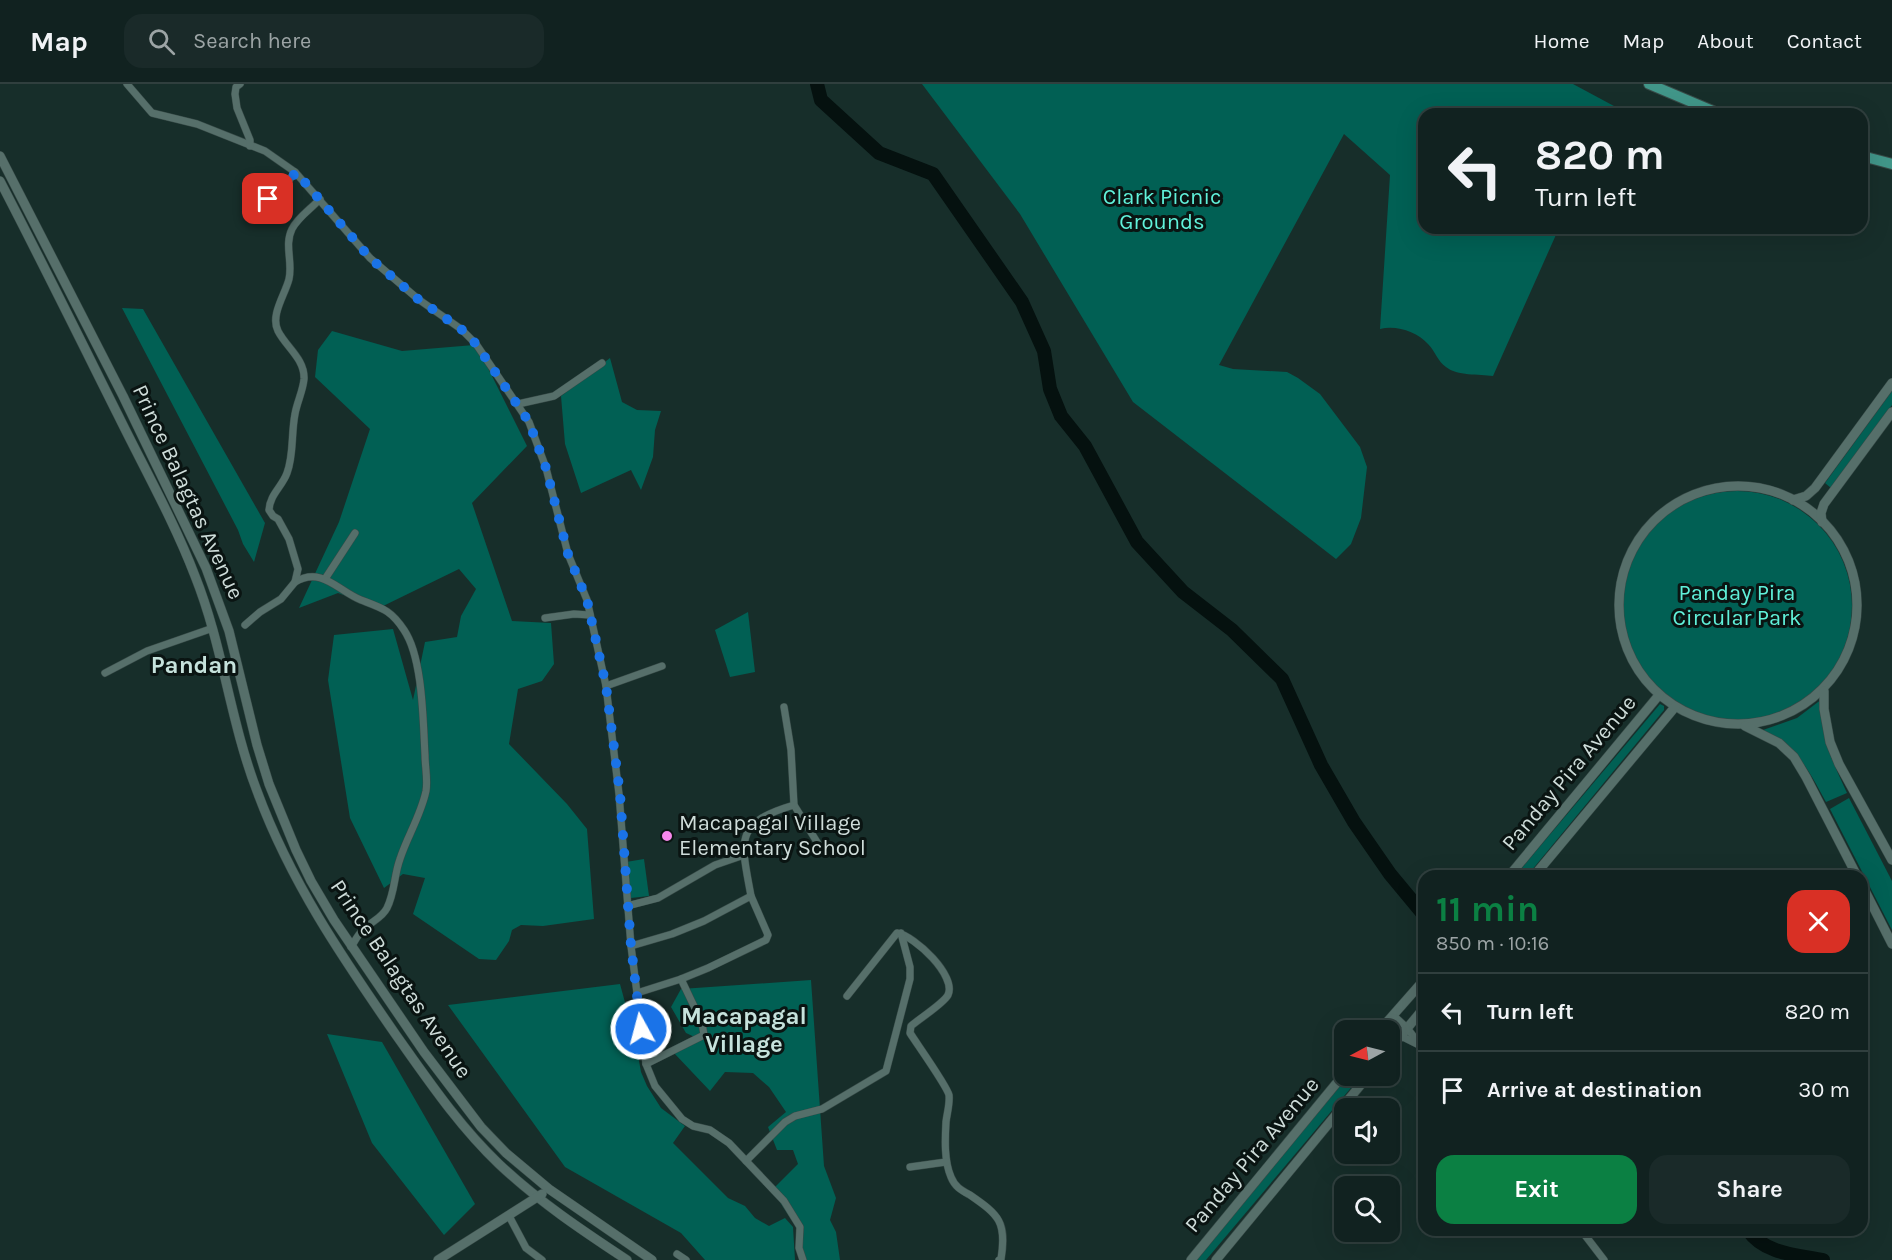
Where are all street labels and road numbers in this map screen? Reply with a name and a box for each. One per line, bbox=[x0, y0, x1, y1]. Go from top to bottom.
street label: Prince Balagtas Avenue bbox=[127, 381, 249, 603]
street label: Panday Pira Avenue bbox=[1496, 690, 1642, 856]
street label: Prince Balagtas Avenue bbox=[325, 875, 477, 1083]
street label: Panday Pira Avenue bbox=[1179, 1072, 1325, 1238]

